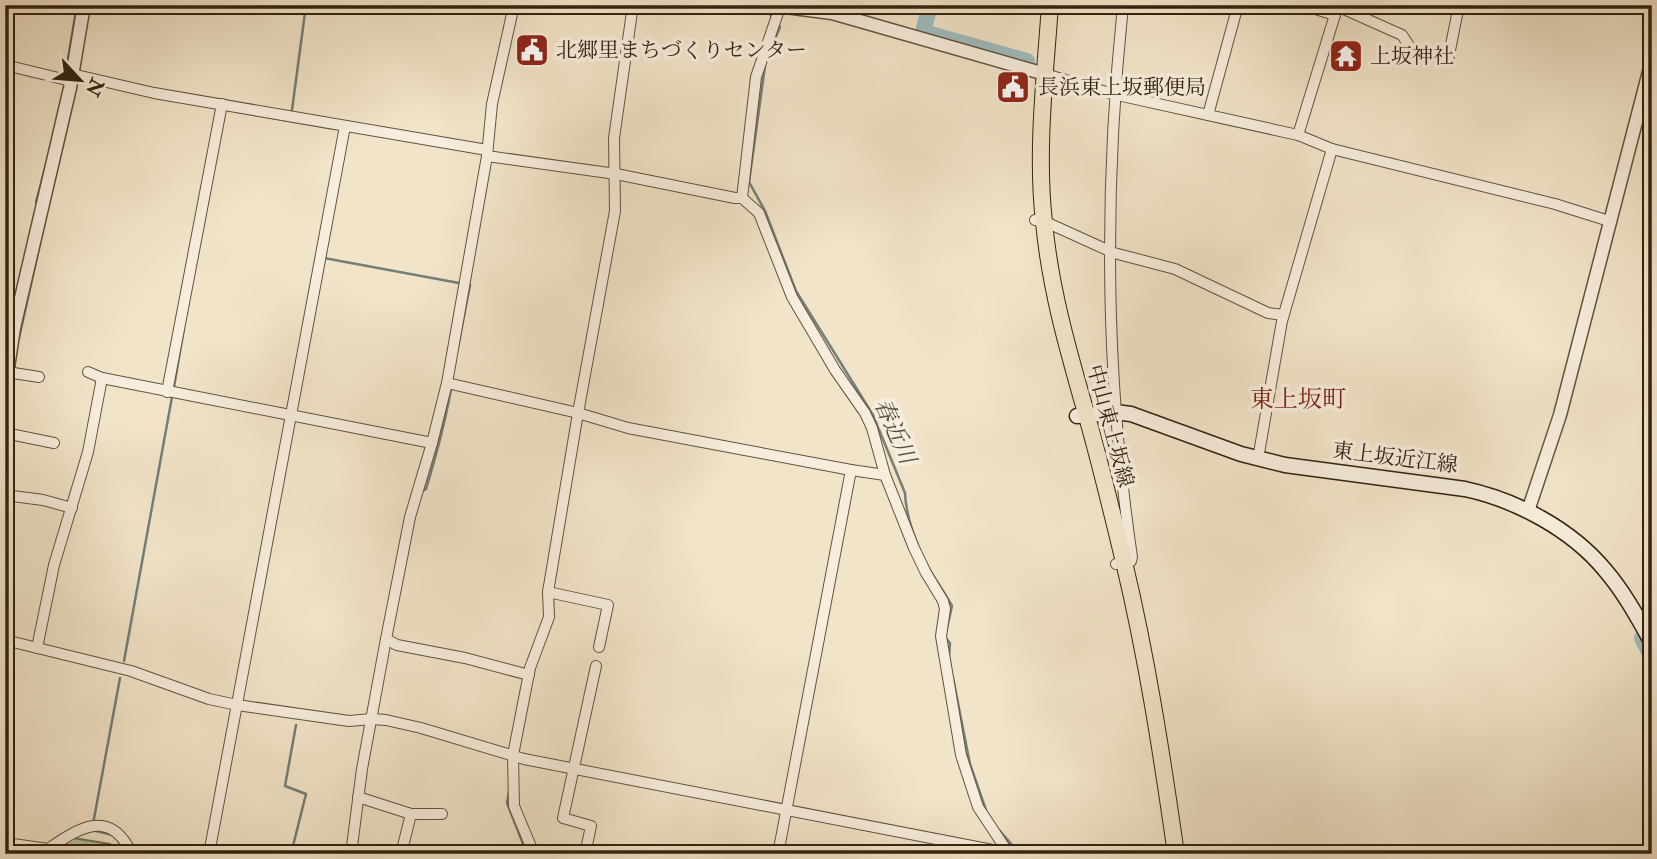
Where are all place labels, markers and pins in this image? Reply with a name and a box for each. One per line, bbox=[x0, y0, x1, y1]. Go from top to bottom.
public building icon: 北郷里まちづくりセンター bbox=[513, 31, 551, 69]
place label: 北郷里まちづくりセンター bbox=[556, 37, 807, 64]
temple icon: 上坂神社 bbox=[1327, 37, 1365, 75]
place label: 上坂神社 bbox=[1370, 43, 1454, 70]
public building icon: 長浜東上坂郵便局 bbox=[994, 68, 1032, 106]
place label: 長浜東上坂郵便局 bbox=[1038, 74, 1206, 101]

